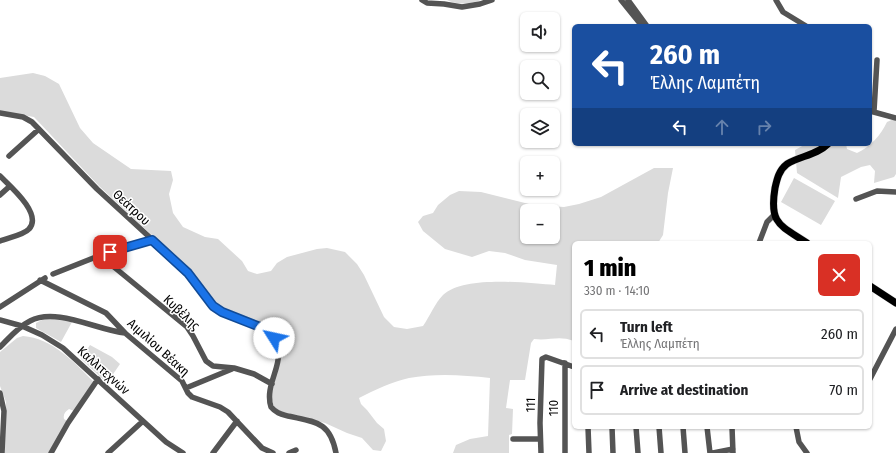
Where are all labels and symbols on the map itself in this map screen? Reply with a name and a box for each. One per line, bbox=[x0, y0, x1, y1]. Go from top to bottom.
street label: Θεάτρου bbox=[110, 186, 153, 228]
pin bbox=[93, 235, 127, 269]
street label: Κυβέλης bbox=[160, 292, 203, 333]
street label: Αιμιλίου Βέακη bbox=[125, 316, 193, 379]
position arrow bbox=[253, 317, 295, 359]
street label: Καλλιτεχνών bbox=[75, 343, 133, 398]
street label: 111 bbox=[523, 397, 538, 413]
street label: 110 bbox=[546, 399, 561, 416]

